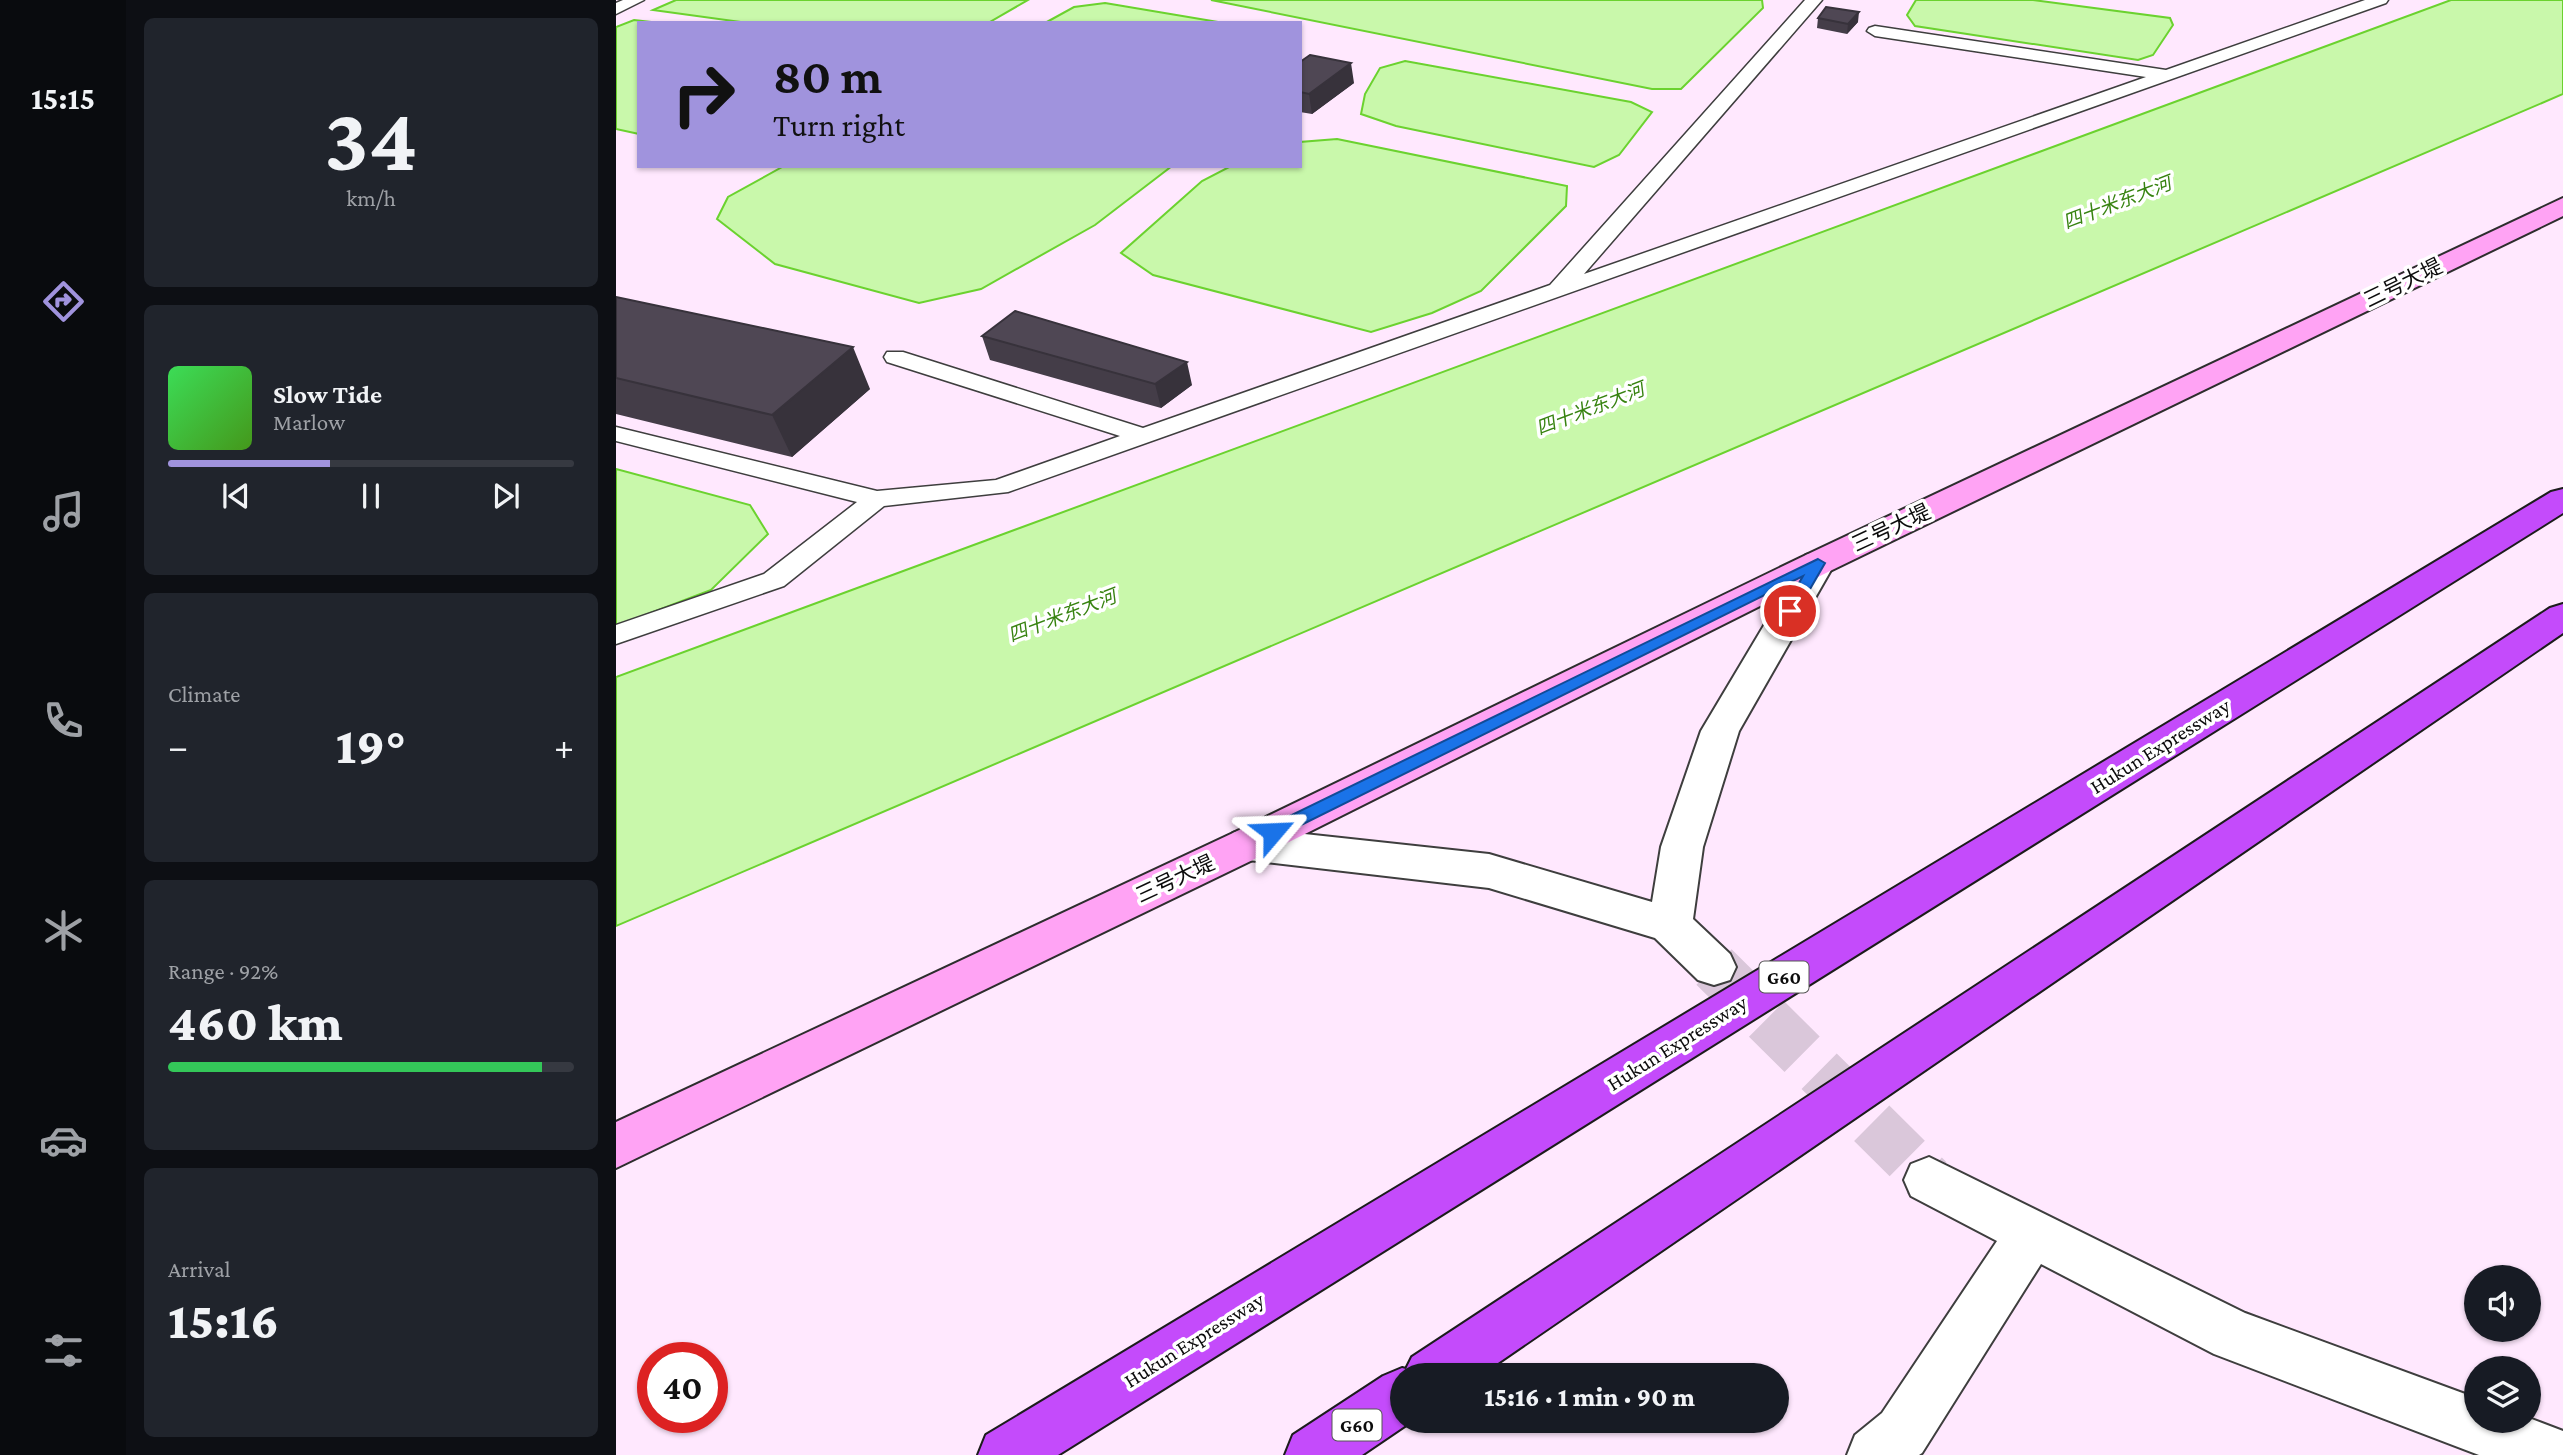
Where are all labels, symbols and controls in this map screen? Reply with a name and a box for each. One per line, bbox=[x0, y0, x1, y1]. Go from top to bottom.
icon: right bbox=[658, 49, 749, 140]
text: 80 m bbox=[773, 49, 882, 104]
text: 15:15 bbox=[31, 80, 95, 116]
text: 34 bbox=[324, 88, 418, 190]
text: Turn right bbox=[773, 107, 905, 143]
water label: 四十米东大河 bbox=[2060, 171, 2178, 233]
text: km/h bbox=[346, 185, 396, 211]
street label: 三号大堤 bbox=[2360, 254, 2446, 312]
icon: directions bbox=[39, 277, 88, 326]
water label: 四十米东大河 bbox=[1533, 377, 1651, 439]
text: Slow Tide bbox=[273, 380, 382, 409]
text: Marlow bbox=[273, 409, 345, 435]
icon: previous bbox=[217, 477, 255, 515]
icon: pause bbox=[352, 477, 390, 515]
icon: next bbox=[487, 477, 525, 515]
icon: music bbox=[39, 487, 88, 536]
street label: 三号大堤 bbox=[1848, 499, 1934, 557]
pin bbox=[1760, 581, 1820, 641]
water label: 四十米东大河 bbox=[1005, 584, 1123, 646]
icon: arrive bbox=[1771, 592, 1809, 630]
text: Climate bbox=[168, 681, 240, 707]
street label: Hukun Expressway bbox=[2086, 693, 2235, 799]
icon: phone bbox=[39, 696, 88, 745]
text: 19° bbox=[336, 716, 406, 774]
text: − bbox=[168, 725, 188, 767]
text: + bbox=[554, 725, 574, 767]
position arrow bbox=[1236, 795, 1310, 869]
street label: 三号大堤 bbox=[1132, 850, 1218, 908]
icon: climate bbox=[39, 906, 88, 955]
text: Range · 92% bbox=[168, 958, 278, 984]
road number: G60 bbox=[1760, 962, 1808, 993]
street label: Hukun Expressway bbox=[1603, 990, 1752, 1096]
text: 460 km bbox=[168, 993, 343, 1051]
icon: car bbox=[39, 1116, 88, 1165]
text: Arrival bbox=[168, 1256, 231, 1282]
map controls bbox=[2464, 1265, 2541, 1433]
button: sound bbox=[2464, 1265, 2541, 1342]
street label: Hukun Expressway bbox=[1120, 1287, 1269, 1393]
text: 15:16 bbox=[168, 1291, 279, 1349]
icon: filters bbox=[39, 1326, 88, 1375]
speed limit sign: 40 bbox=[637, 1342, 728, 1433]
button: layers bbox=[2464, 1356, 2541, 1433]
text: 15:16 · 1 min · 90 m bbox=[1484, 1383, 1695, 1412]
road number: G60 bbox=[1332, 1410, 1382, 1441]

